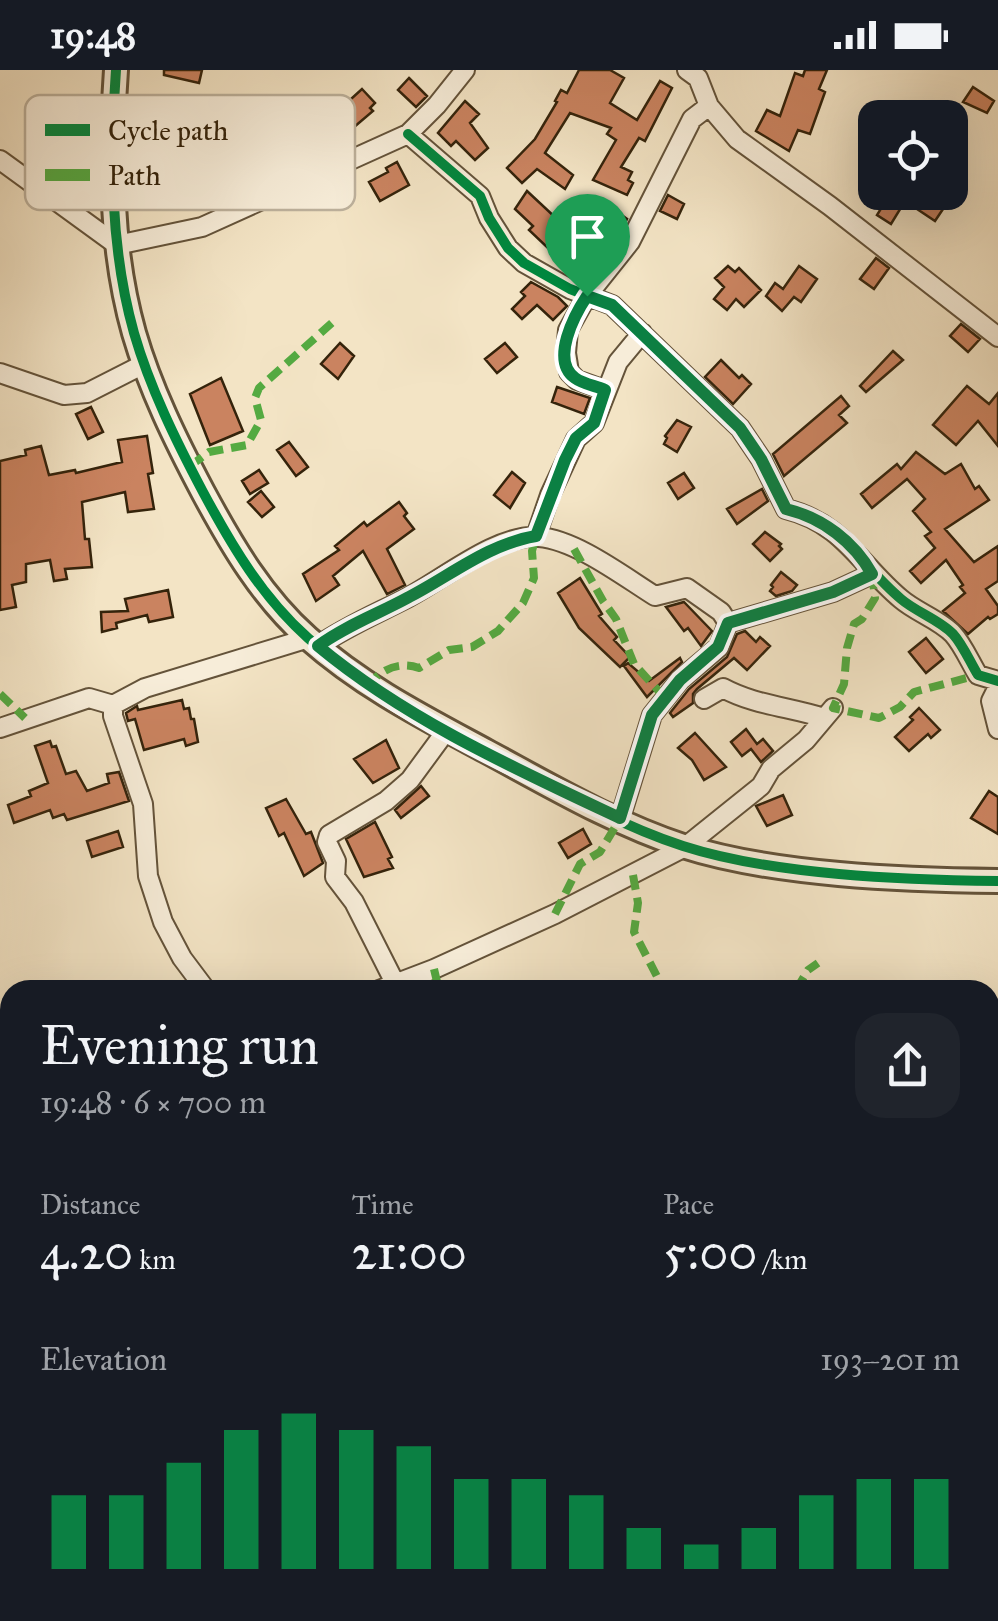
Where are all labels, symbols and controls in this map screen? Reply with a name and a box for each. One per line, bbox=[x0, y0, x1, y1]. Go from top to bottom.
text: 19:48 bbox=[50, 12, 136, 58]
legend bbox=[25, 95, 355, 210]
map controls bbox=[858, 100, 968, 210]
button: locate bbox=[858, 100, 968, 210]
text: Cycle path bbox=[108, 113, 229, 148]
text: Path bbox=[108, 158, 161, 193]
pin bbox=[545, 194, 630, 297]
icon: arrive bbox=[560, 209, 615, 264]
text: Evening run bbox=[40, 1012, 319, 1079]
button: share bbox=[855, 1013, 960, 1118]
text: 19:48 · 6 × 700 m bbox=[40, 1083, 266, 1122]
text: Distance bbox=[40, 1187, 140, 1222]
text: Time bbox=[352, 1187, 414, 1222]
text: Pace bbox=[663, 1187, 714, 1222]
text: 4.20 bbox=[40, 1222, 133, 1283]
text: 21:00 bbox=[352, 1222, 467, 1283]
text: 5:00 bbox=[663, 1222, 757, 1283]
text: km bbox=[133, 1242, 176, 1277]
text: /km bbox=[757, 1242, 807, 1277]
text: Elevation bbox=[40, 1340, 167, 1379]
text: 193–201 m bbox=[820, 1340, 960, 1379]

